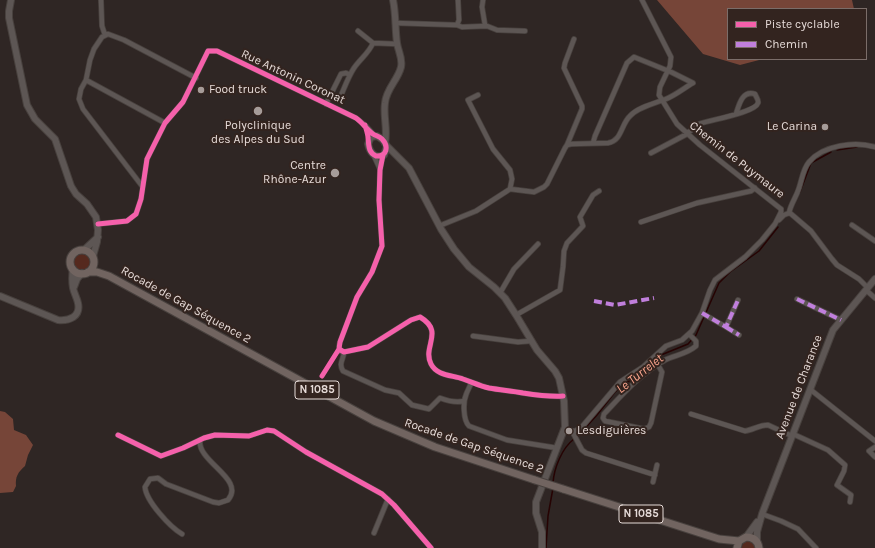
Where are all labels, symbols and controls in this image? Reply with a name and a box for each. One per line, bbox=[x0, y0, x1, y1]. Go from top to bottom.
legend bbox=[727, 8, 867, 60]
text: Piste cyclable bbox=[765, 17, 840, 31]
text: Chemin bbox=[765, 37, 808, 51]
street label: Rue Antonin Coronat bbox=[239, 47, 347, 107]
place label: Food truck bbox=[209, 83, 267, 97]
marker: Food truck bbox=[196, 85, 206, 95]
marker: Polyclinique des Alpes du Sud bbox=[252, 105, 264, 117]
street label: Chemin de Puymaure bbox=[687, 118, 787, 202]
place label: Polyclinique des Alpes du Sud bbox=[211, 119, 305, 147]
place label: Le Carina bbox=[767, 120, 817, 134]
marker: Le Carina bbox=[820, 122, 830, 132]
place label: Centre Rhône-Azur bbox=[263, 159, 326, 187]
marker: Centre Rhône-Azur bbox=[329, 167, 341, 179]
street label: Rocade de Gap Séquence 2 bbox=[118, 263, 254, 347]
street label: Avenue de Charance bbox=[773, 333, 825, 441]
water label: Le Turrelet bbox=[614, 351, 666, 397]
road number: N 1085 bbox=[295, 381, 339, 399]
street label: Rocade de Gap Séquence 2 bbox=[402, 415, 546, 477]
place label: Lesdiguières bbox=[577, 424, 646, 438]
marker: Lesdiguières bbox=[564, 426, 574, 436]
road number: N 1085 bbox=[619, 505, 663, 523]

